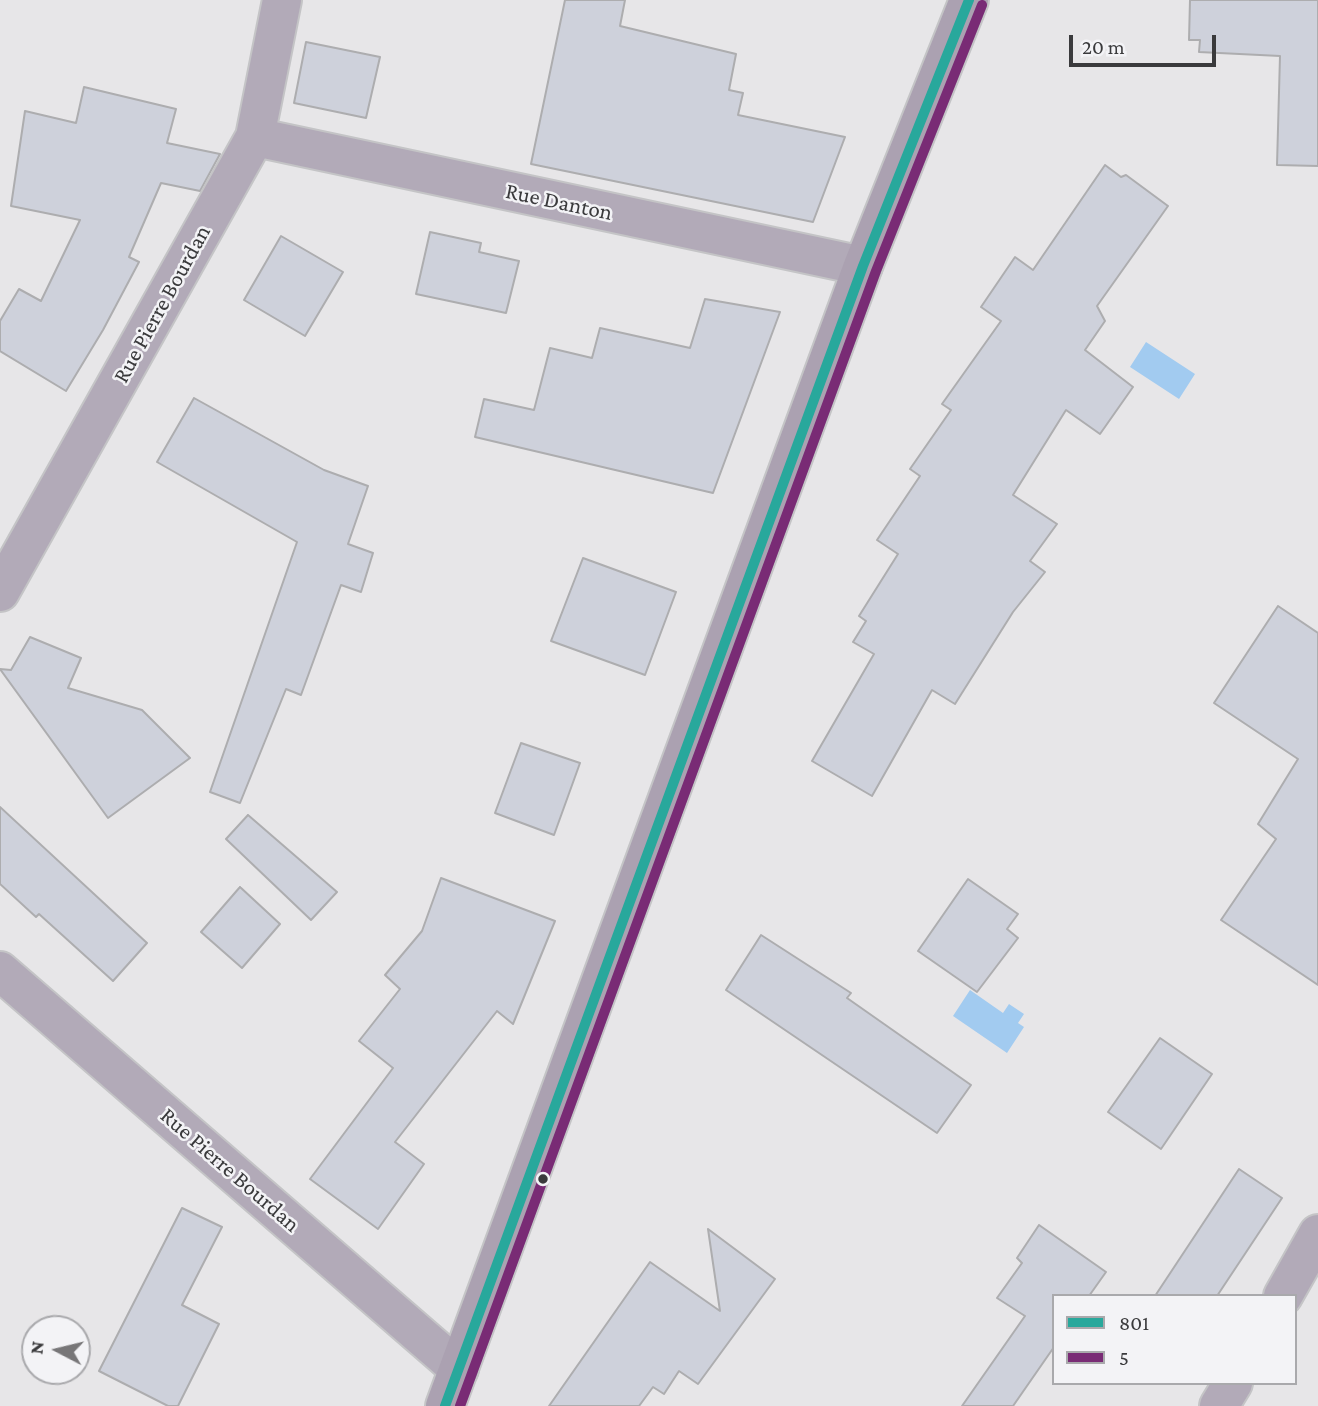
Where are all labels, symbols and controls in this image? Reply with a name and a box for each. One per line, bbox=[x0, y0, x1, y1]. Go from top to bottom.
scale bar bbox=[1073, 21, 1220, 65]
text: 20 m bbox=[1082, 35, 1125, 59]
street label: Rue Danton bbox=[503, 177, 615, 227]
street label: Rue Pierre Bourdan bbox=[107, 220, 217, 388]
street label: Rue Pierre Bourdan bbox=[155, 1102, 305, 1238]
unlabelled marker bbox=[536, 1172, 550, 1186]
legend bbox=[1052, 1294, 1297, 1385]
text: 801 bbox=[1119, 1311, 1149, 1335]
north arrow bbox=[21, 1315, 91, 1385]
text: N bbox=[25, 1340, 48, 1355]
text: 5 bbox=[1119, 1346, 1129, 1370]

